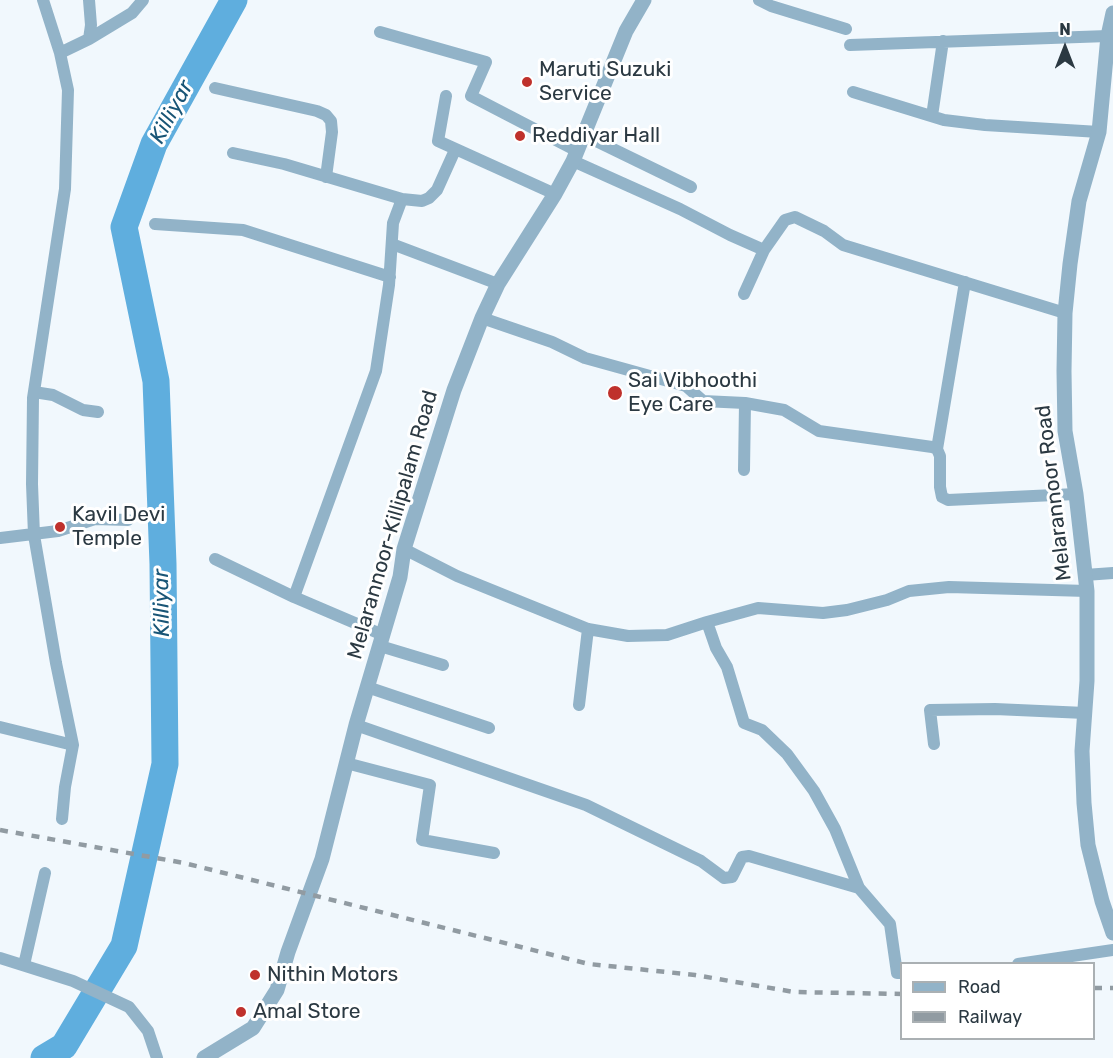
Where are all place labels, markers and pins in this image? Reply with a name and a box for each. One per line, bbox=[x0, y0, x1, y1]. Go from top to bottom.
place label: Maruti Suzuki Service bbox=[539, 57, 671, 107]
marker: Maruti Suzuki Service bbox=[520, 75, 534, 89]
place label: Reddiyar Hall bbox=[532, 123, 660, 149]
marker: Reddiyar Hall bbox=[513, 129, 527, 143]
place label: Sai Vibhoothi Eye Care bbox=[628, 368, 757, 418]
marker: Sai Vibhoothi Eye Care bbox=[606, 384, 624, 402]
place label: Kavil Devi Temple bbox=[72, 502, 165, 552]
marker: Kavil Devi Temple bbox=[53, 520, 67, 534]
place label: Nithin Motors bbox=[267, 962, 398, 988]
marker: Nithin Motors bbox=[248, 968, 262, 982]
place label: Amal Store bbox=[253, 999, 360, 1025]
marker: Amal Store bbox=[234, 1005, 248, 1019]

